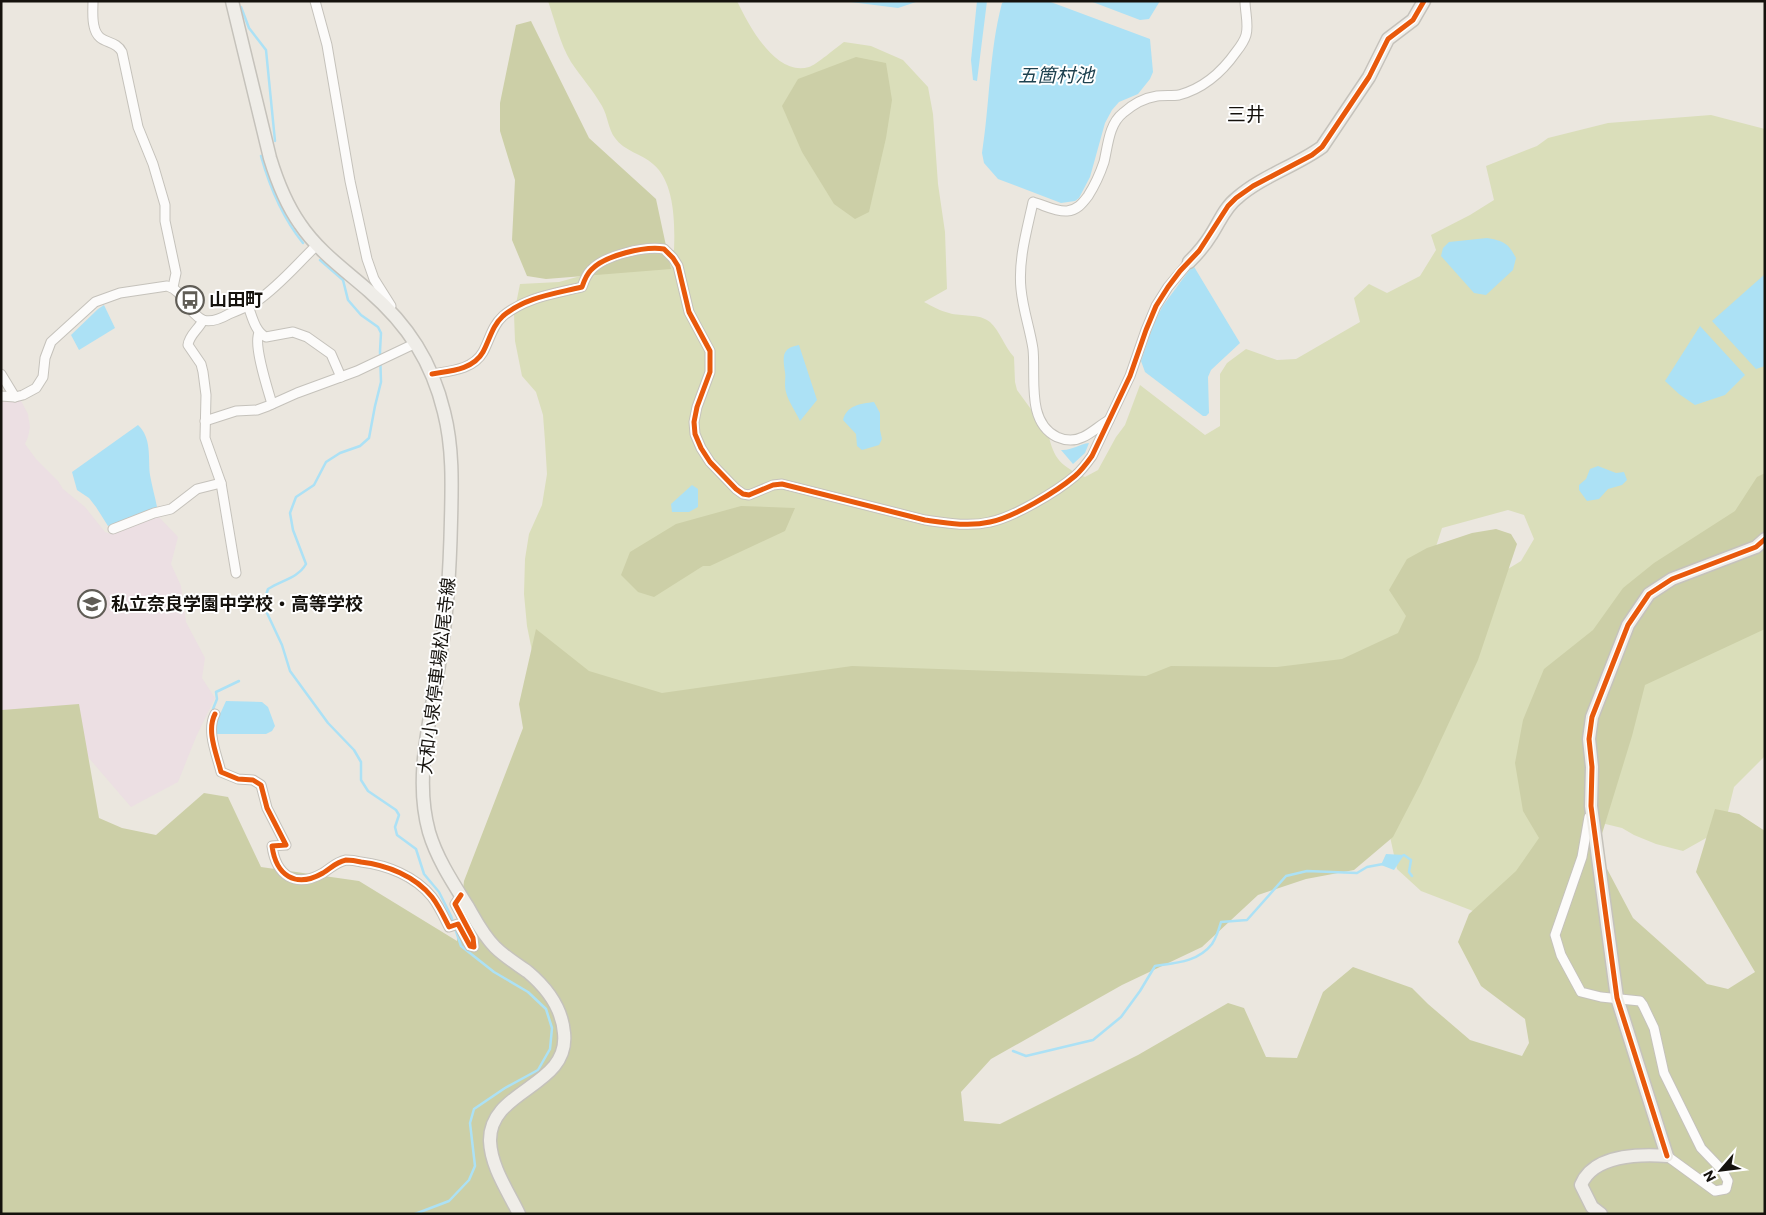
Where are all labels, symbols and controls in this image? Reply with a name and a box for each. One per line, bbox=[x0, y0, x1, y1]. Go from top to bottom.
water label: 五箇村池 bbox=[1018, 63, 1096, 86]
district label: 三井 bbox=[1227, 102, 1265, 125]
bus stop icon: 山田町 bbox=[175, 285, 205, 315]
place label: 山田町 bbox=[209, 288, 263, 310]
street label: 大和小泉停車場松尾寺線 bbox=[413, 576, 459, 775]
school or university icon: 私立奈良学園中学校・高等学校 bbox=[77, 589, 107, 619]
place label: 私立奈良学園中学校・高等学校 bbox=[111, 592, 363, 614]
north arrow bbox=[1696, 1145, 1746, 1195]
text: N bbox=[1699, 1168, 1719, 1185]

